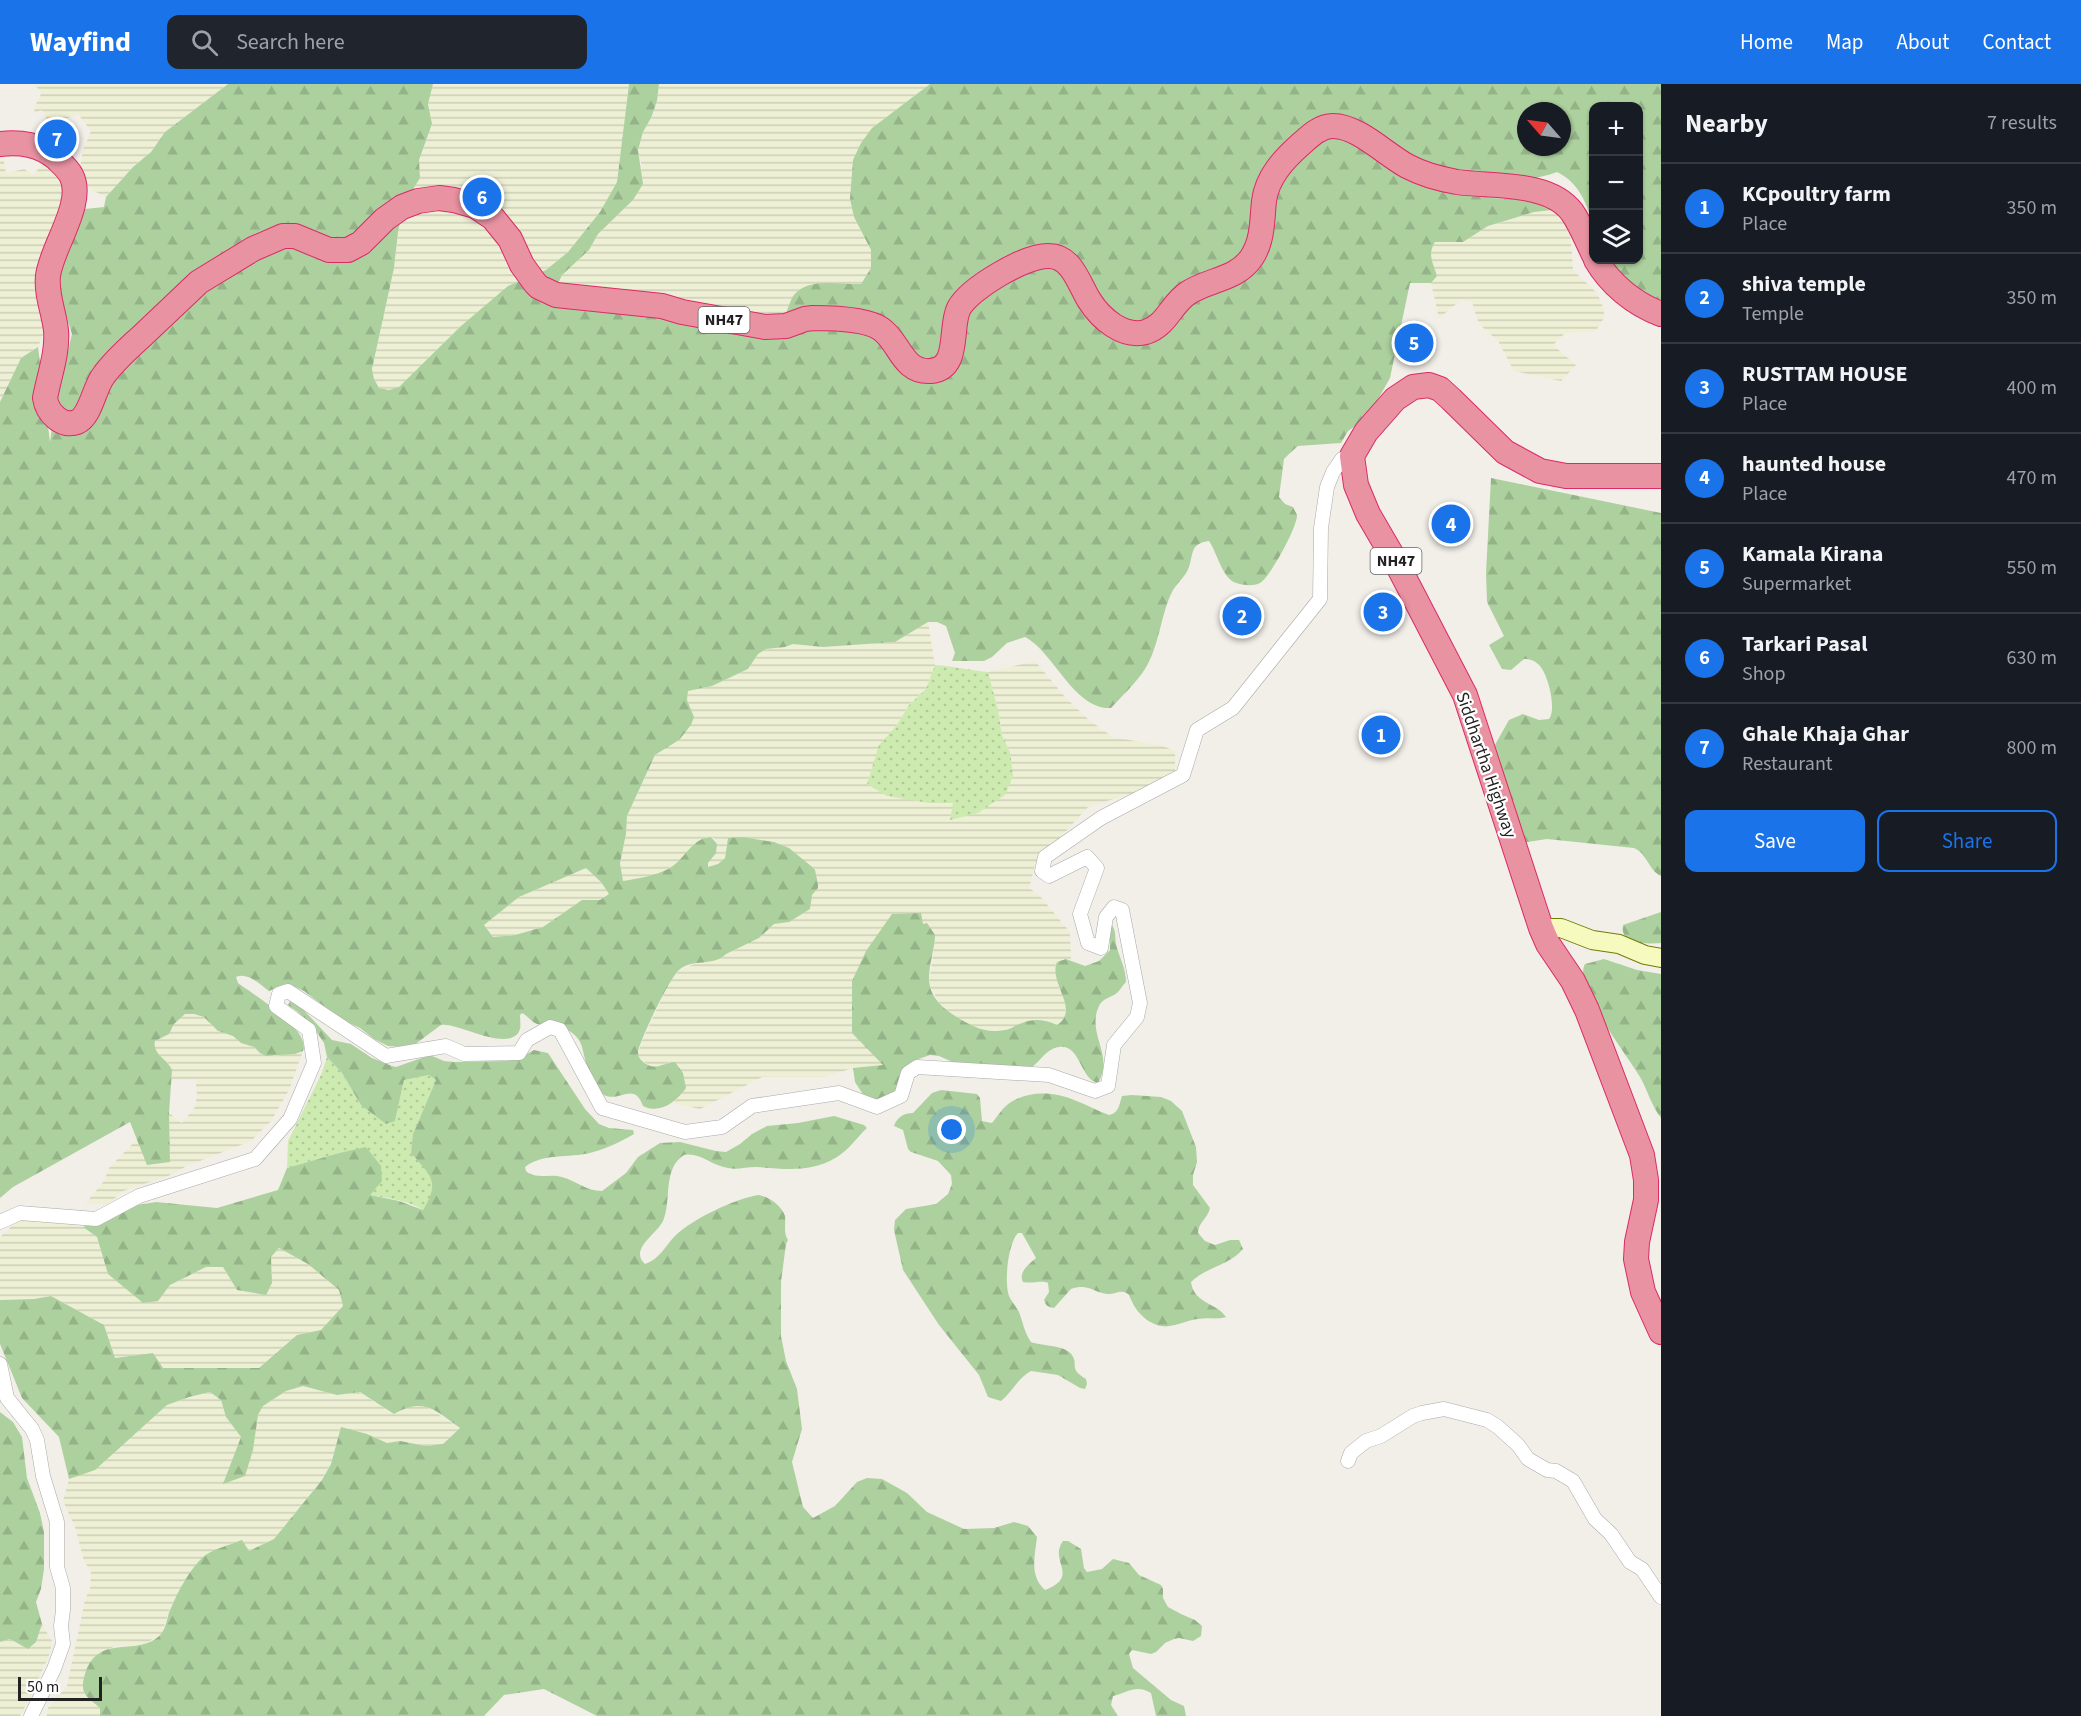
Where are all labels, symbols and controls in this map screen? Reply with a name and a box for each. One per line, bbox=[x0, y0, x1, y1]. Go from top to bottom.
search box bbox=[167, 15, 587, 69]
text: Wayfind bbox=[30, 22, 131, 62]
icon: search bbox=[188, 26, 221, 59]
text: Search here bbox=[236, 26, 345, 58]
text: Home bbox=[1740, 27, 1793, 57]
text: Map bbox=[1826, 27, 1864, 57]
text: About bbox=[1897, 27, 1949, 57]
text: Contact bbox=[1982, 27, 2051, 57]
north arrow bbox=[1517, 102, 1571, 156]
map controls bbox=[1589, 102, 1643, 264]
button: + bbox=[1589, 102, 1643, 156]
text: Nearby bbox=[1685, 105, 1768, 142]
text: 7 results bbox=[1987, 109, 2057, 137]
pin: 7 bbox=[38, 116, 76, 162]
button: − bbox=[1589, 156, 1643, 210]
pin: 6 bbox=[462, 174, 502, 220]
text: KCpoultry farm bbox=[1742, 178, 1891, 210]
text: 1 bbox=[1699, 194, 1710, 222]
text: 350 m bbox=[2007, 194, 2057, 222]
button: layers bbox=[1589, 210, 1643, 264]
text: Place bbox=[1742, 210, 1787, 238]
text: shiva temple bbox=[1742, 268, 1866, 300]
text: 2 bbox=[1699, 284, 1710, 312]
text: 350 m bbox=[2007, 284, 2057, 312]
text: Temple bbox=[1742, 300, 1804, 328]
road number: NH47 bbox=[698, 307, 750, 333]
pin: 5 bbox=[1394, 320, 1434, 366]
text: RUSTTAM HOUSE bbox=[1742, 358, 1908, 390]
text: 3 bbox=[1699, 374, 1710, 402]
text: 400 m bbox=[2007, 374, 2057, 402]
text: Place bbox=[1742, 390, 1787, 418]
text: haunted house bbox=[1742, 448, 1886, 480]
text: 4 bbox=[1699, 464, 1710, 492]
text: 470 m bbox=[2007, 464, 2057, 492]
text: Place bbox=[1742, 480, 1787, 508]
pin: 4 bbox=[1432, 502, 1470, 546]
text: Kamala Kirana bbox=[1742, 538, 1883, 570]
road number: NH47 bbox=[1370, 548, 1422, 574]
text: 5 bbox=[1699, 554, 1710, 582]
text: 550 m bbox=[2007, 554, 2057, 582]
text: Supermarket bbox=[1742, 570, 1851, 598]
pin: 3 bbox=[1364, 590, 1402, 634]
pin: 2 bbox=[1222, 594, 1262, 638]
text: Tarkari Pasal bbox=[1742, 628, 1867, 660]
text: 6 bbox=[1699, 644, 1710, 672]
text: 630 m bbox=[2007, 644, 2057, 672]
text: Shop bbox=[1742, 660, 1786, 688]
street label: Siddhartha Highway bbox=[1449, 689, 1523, 842]
pin: 1 bbox=[1362, 712, 1400, 758]
text: Ghale Khaja Ghar bbox=[1742, 718, 1909, 750]
text: 7 bbox=[1699, 734, 1710, 762]
text: 800 m bbox=[2007, 734, 2057, 762]
text: Restaurant bbox=[1742, 750, 1833, 778]
button: Save bbox=[1685, 810, 1865, 872]
button: Share bbox=[1877, 810, 2057, 872]
your location bbox=[937, 1115, 966, 1144]
scale bar bbox=[18, 1674, 102, 1702]
text: 50 m bbox=[27, 1676, 59, 1698]

